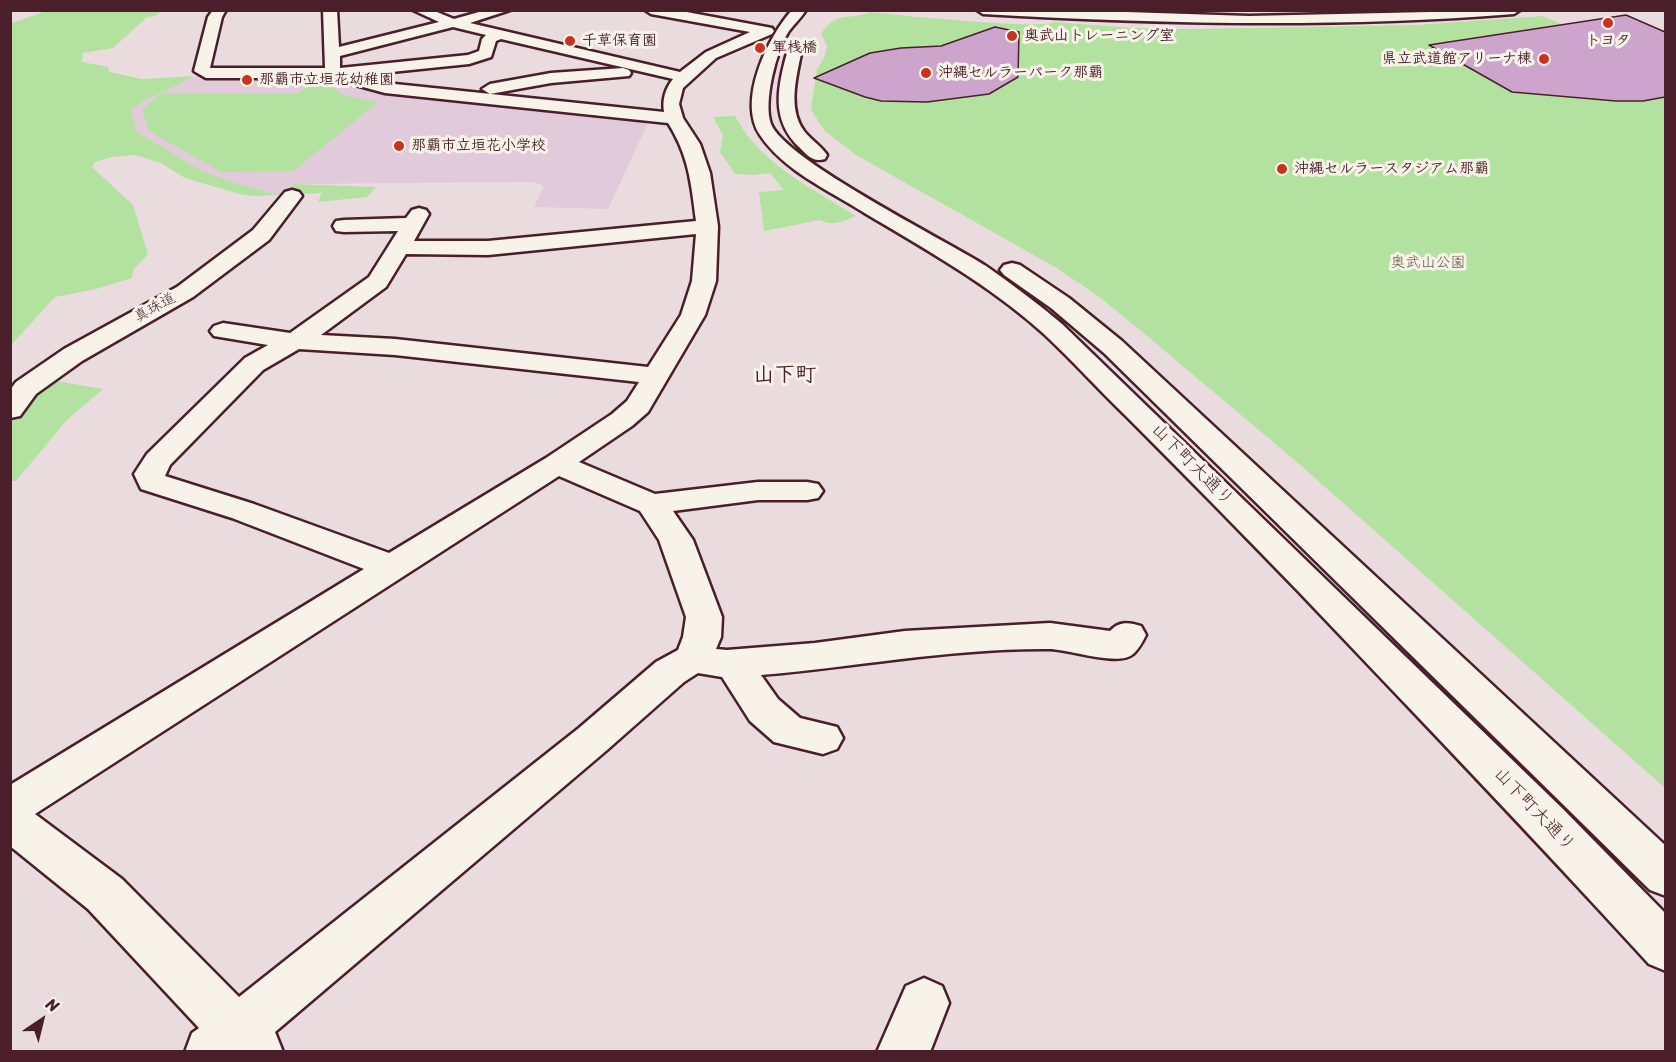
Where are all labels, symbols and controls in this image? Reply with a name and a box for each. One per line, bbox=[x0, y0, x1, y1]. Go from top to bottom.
marker: トヨタ bbox=[1601, 16, 1615, 30]
place label: 奥武山トレーニング室 bbox=[1024, 27, 1175, 45]
marker: 奥武山トレーニング室 bbox=[1005, 29, 1019, 43]
place label: 千草保育園 bbox=[582, 32, 657, 50]
place label: トヨタ bbox=[1586, 32, 1630, 50]
marker: 千草保育園 bbox=[563, 34, 577, 48]
place label: 軍桟橋 bbox=[772, 39, 817, 57]
marker: 軍桟橋 bbox=[753, 41, 767, 55]
place label: 県立武道館アリーナ棟 bbox=[1382, 50, 1532, 68]
marker: 県立武道館アリーナ棟 bbox=[1537, 52, 1551, 66]
place label: 沖縄セルラーパーク那覇 bbox=[938, 64, 1103, 82]
marker: 沖縄セルラーパーク那覇 bbox=[919, 66, 933, 80]
place label: 那覇市立垣花幼稚園 bbox=[259, 71, 394, 89]
marker: 那覇市立垣花幼稚園 bbox=[240, 73, 254, 87]
place label: 那覇市立垣花小学校 bbox=[411, 137, 546, 155]
marker: 那覇市立垣花小学校 bbox=[392, 139, 406, 153]
place label: 沖縄セルラースタジアム那覇 bbox=[1294, 160, 1489, 178]
marker: 沖縄セルラースタジアム那覇 bbox=[1275, 162, 1289, 176]
park label: 奥武山公園 bbox=[1391, 254, 1465, 272]
street label: 真珠道 bbox=[131, 289, 179, 327]
district label: 山下町 bbox=[754, 363, 816, 389]
street label: 山下町大通り bbox=[1146, 419, 1238, 511]
street label: 山下町大通り bbox=[1489, 764, 1579, 856]
north arrow bbox=[12, 990, 72, 1050]
text: N bbox=[40, 990, 65, 1020]

